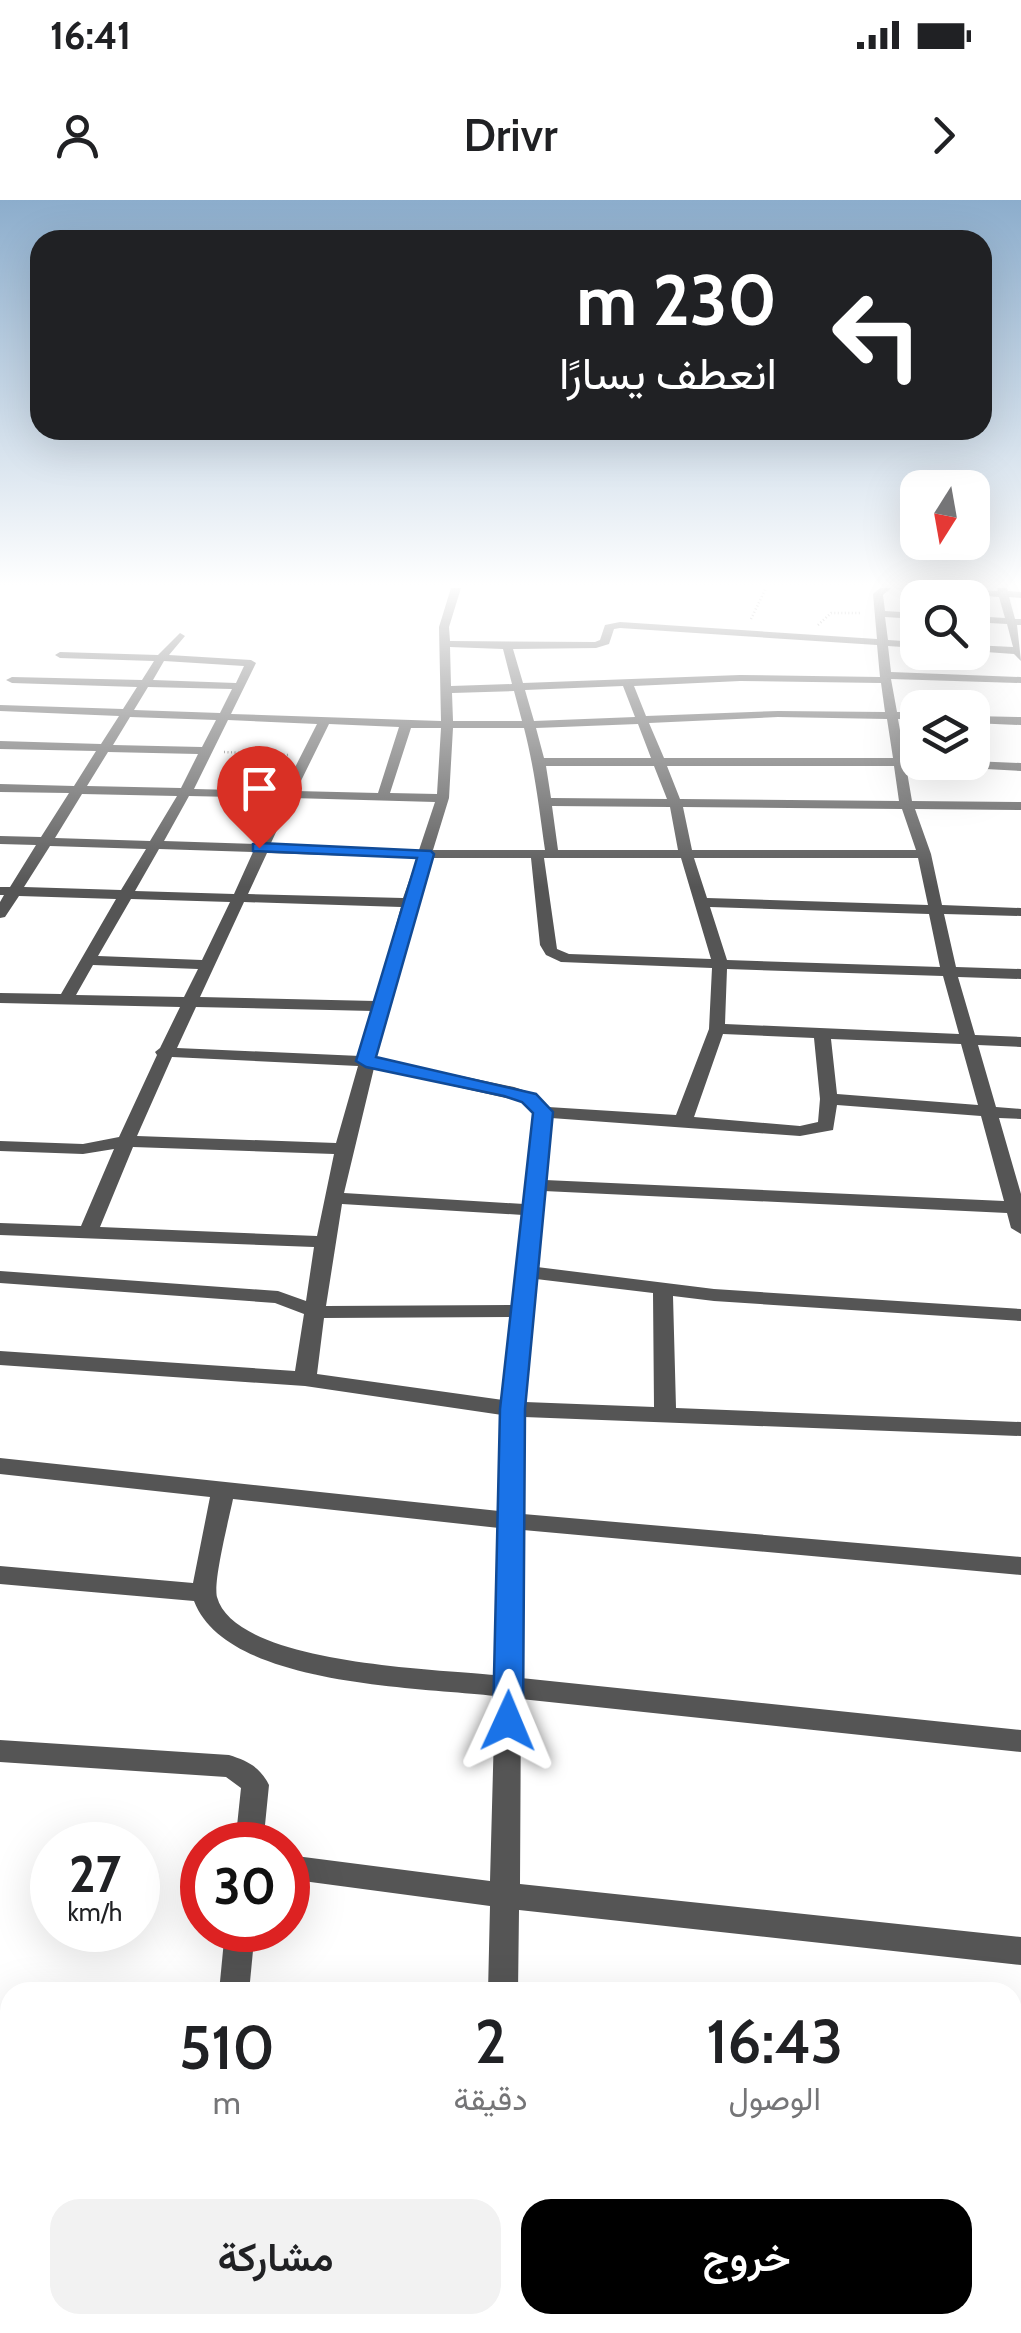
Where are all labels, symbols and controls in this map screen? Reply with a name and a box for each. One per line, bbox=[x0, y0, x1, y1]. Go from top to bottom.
text: 16:41 bbox=[50, 12, 131, 59]
icon: person bbox=[50, 108, 105, 163]
text: Drivr bbox=[463, 108, 558, 162]
icon: forward bbox=[916, 108, 971, 163]
text: 230 m bbox=[576, 257, 777, 343]
icon: left bbox=[812, 270, 942, 400]
text: انعطف يسارًا bbox=[559, 346, 777, 400]
north arrow bbox=[900, 470, 990, 560]
map controls bbox=[900, 470, 990, 780]
button: search bbox=[900, 580, 990, 670]
button: layers bbox=[900, 690, 990, 780]
pin bbox=[217, 746, 302, 849]
icon: arrive bbox=[232, 761, 287, 816]
position arrow bbox=[456, 1669, 560, 1773]
speed limit sign: 30 bbox=[180, 1822, 310, 1952]
text: 27 bbox=[69, 1844, 121, 1905]
text: km/h bbox=[68, 1897, 122, 1927]
text: 2 bbox=[475, 2005, 506, 2078]
text: 16:43 bbox=[706, 2005, 843, 2078]
text: 510 bbox=[179, 2011, 275, 2084]
text: دقيقة bbox=[453, 2079, 528, 2118]
text: الوصول bbox=[729, 2079, 821, 2118]
text: m bbox=[213, 2083, 241, 2122]
button: مشاركة bbox=[50, 2199, 501, 2314]
button: خروج bbox=[521, 2199, 972, 2314]

